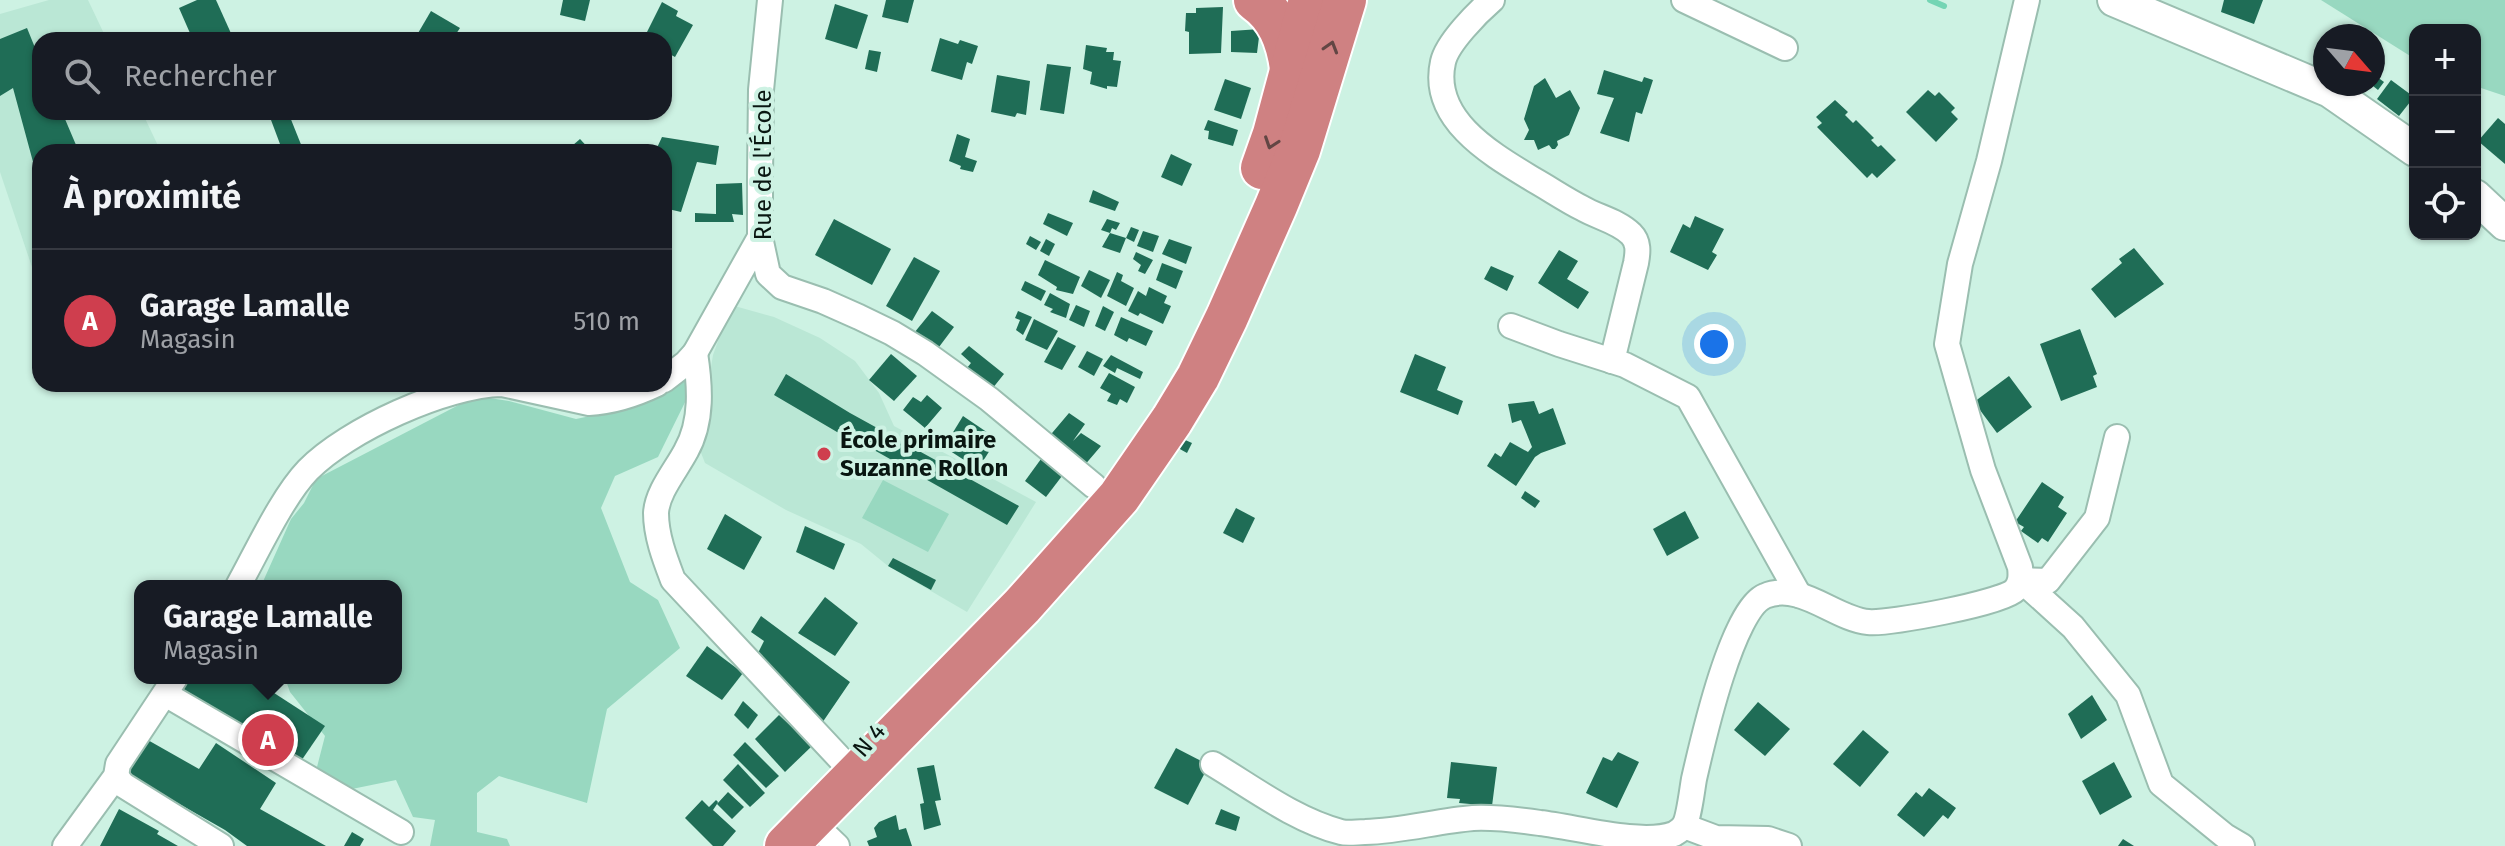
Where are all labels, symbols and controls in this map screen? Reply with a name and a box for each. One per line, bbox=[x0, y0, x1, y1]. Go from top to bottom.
north arrow bbox=[2313, 24, 2385, 96]
map controls bbox=[2409, 24, 2481, 240]
button: + bbox=[2409, 24, 2481, 96]
search box bbox=[32, 32, 672, 120]
one-way arrow bbox=[1321, 41, 1337, 55]
icon: search bbox=[60, 54, 104, 98]
text: Rechercher bbox=[124, 58, 277, 94]
street label: Rue de l'École bbox=[748, 89, 777, 241]
button: − bbox=[2409, 96, 2481, 168]
one-way arrow bbox=[1264, 135, 1281, 149]
button: locate bbox=[2409, 168, 2481, 240]
text: À proximité bbox=[64, 176, 241, 217]
text: Garage Lamalle bbox=[140, 288, 350, 324]
text: A bbox=[82, 306, 98, 337]
text: 510 m bbox=[573, 306, 640, 337]
text: Magasin bbox=[140, 324, 236, 355]
your location bbox=[1694, 324, 1734, 364]
place label: École primaire Suzanne Rollon bbox=[840, 425, 1008, 482]
marker: École primaire Suzanne Rollon bbox=[815, 445, 833, 463]
popup bbox=[134, 580, 402, 684]
text: Garage Lamalle bbox=[163, 599, 373, 635]
text: Magasin bbox=[163, 635, 259, 666]
pin: A bbox=[242, 710, 294, 770]
street label: N 4 bbox=[847, 717, 891, 763]

